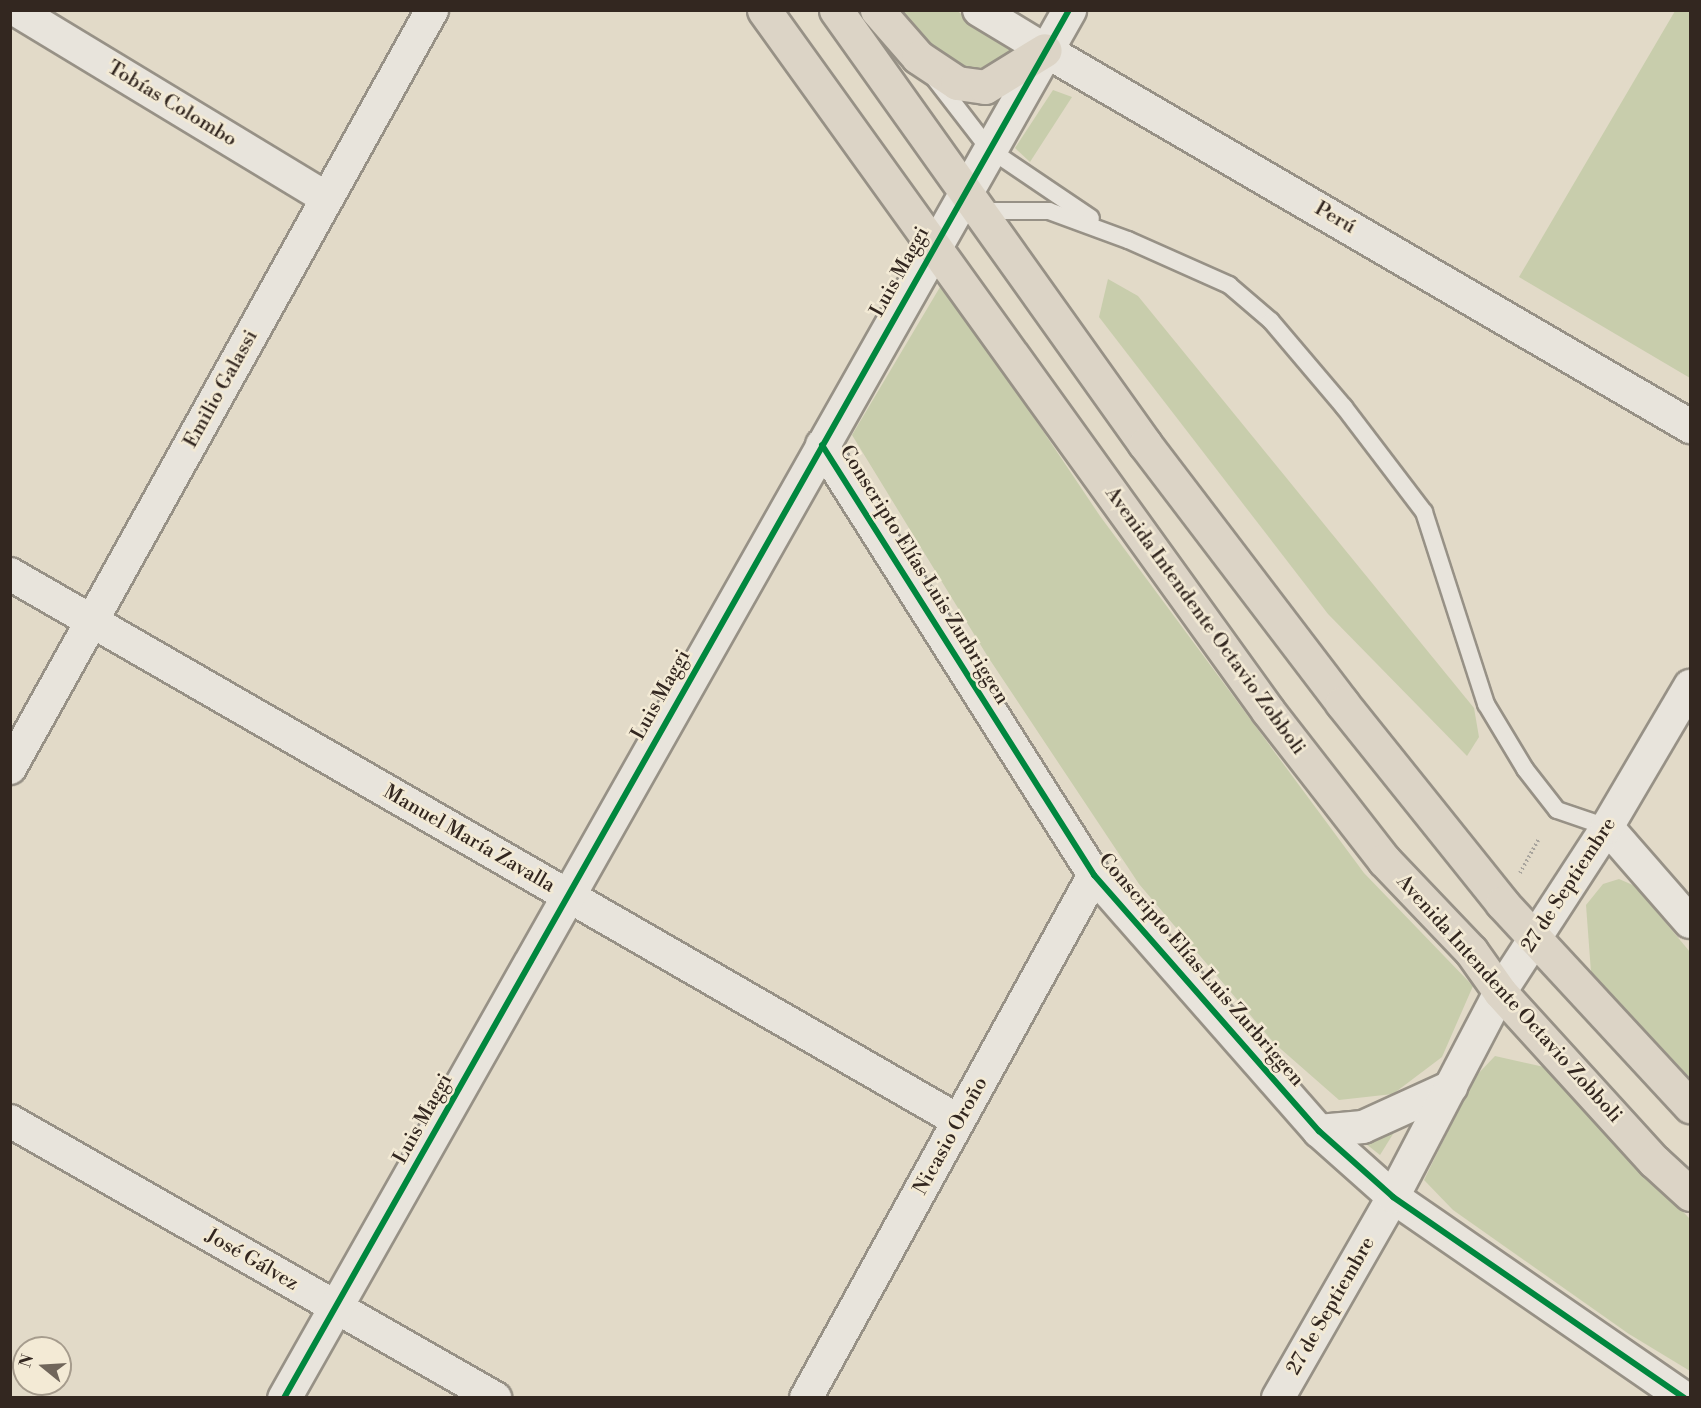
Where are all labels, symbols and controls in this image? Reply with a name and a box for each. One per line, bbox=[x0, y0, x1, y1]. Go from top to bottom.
street label: Tobías Colombo bbox=[103, 56, 241, 152]
street label: Perú bbox=[1310, 197, 1360, 239]
street label: Luis Maggi bbox=[865, 223, 935, 321]
street label: Emilio Galassi bbox=[179, 326, 263, 452]
street label: Conscripto Elías Luis Zurbriggen bbox=[834, 441, 1014, 709]
street label: Avenida Intendente Octavio Zobboli bbox=[1100, 482, 1310, 760]
street label: Luis Maggi bbox=[626, 646, 696, 744]
street label: Manuel María Zavalla bbox=[379, 780, 559, 898]
street label: 27 de Septiembre bbox=[1517, 813, 1621, 957]
street label: Conscripto Elías Luis Zurbriggen bbox=[1093, 849, 1309, 1091]
street label: Avenida Intendente Octavio Zobboli bbox=[1391, 870, 1627, 1128]
street label: Luis Maggi bbox=[388, 1070, 458, 1168]
street label: Nicasio Oroño bbox=[909, 1073, 993, 1199]
street label: José Gálvez bbox=[201, 1224, 303, 1296]
street label: 27 de Septiembre bbox=[1282, 1233, 1380, 1379]
north arrow bbox=[12, 1336, 72, 1396]
text: N bbox=[15, 1352, 38, 1370]

